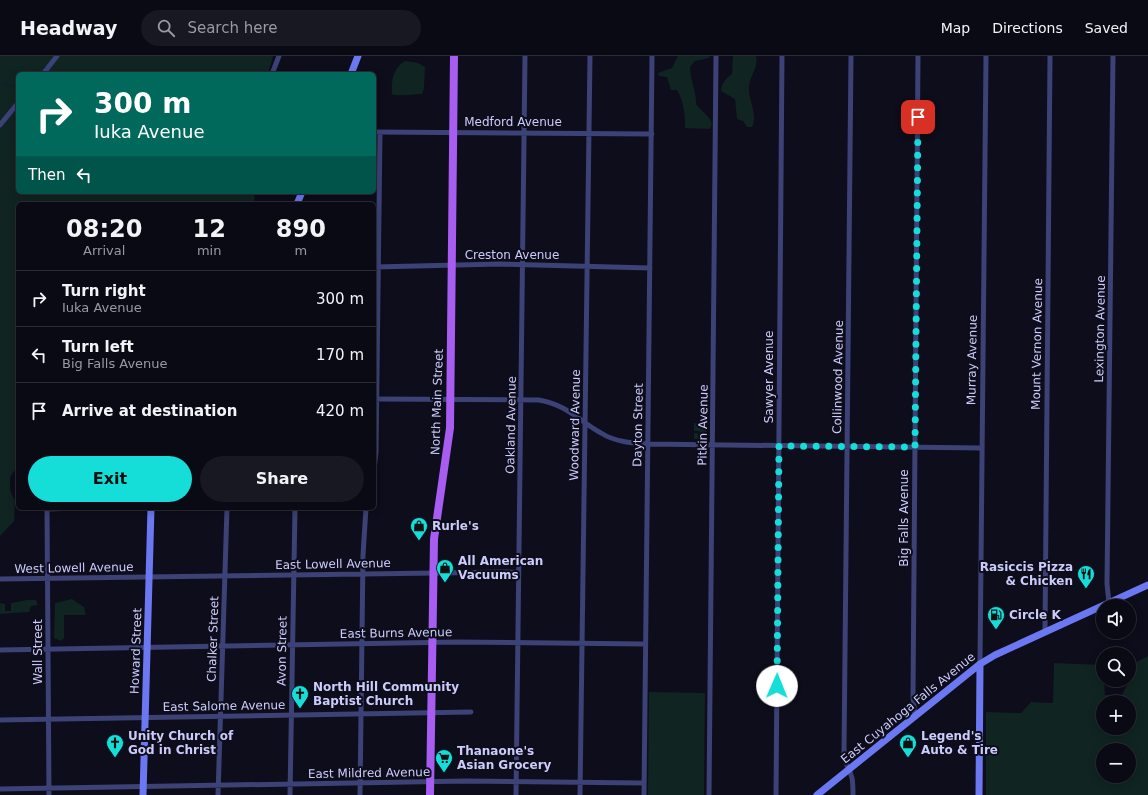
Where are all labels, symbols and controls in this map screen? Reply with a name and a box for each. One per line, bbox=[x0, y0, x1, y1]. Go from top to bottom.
search box bbox=[141, 10, 421, 46]
text: Headway bbox=[20, 17, 117, 39]
icon: search bbox=[155, 17, 177, 39]
text: Search here bbox=[187, 19, 278, 37]
text: Map bbox=[941, 20, 970, 36]
text: Directions bbox=[992, 20, 1063, 36]
text: Saved bbox=[1085, 20, 1128, 36]
text: 300 m bbox=[94, 87, 191, 120]
icon: right bbox=[28, 88, 80, 140]
pin bbox=[901, 100, 935, 134]
icon: arrive bbox=[907, 106, 929, 128]
street label: Medford Avenue bbox=[464, 115, 562, 129]
text: Iuka Avenue bbox=[94, 121, 204, 142]
icon: left bbox=[73, 164, 95, 186]
text: Then bbox=[28, 166, 65, 184]
text: 08:20 bbox=[66, 215, 142, 243]
text: 12 bbox=[192, 215, 226, 243]
text: 890 bbox=[276, 215, 326, 243]
text: Arrival bbox=[83, 243, 125, 258]
text: min bbox=[197, 243, 221, 258]
text: m bbox=[295, 243, 307, 258]
street label: Creston Avenue bbox=[465, 248, 559, 262]
street label: Lexington Avenue bbox=[1092, 275, 1108, 383]
street label: Mount Vernon Avenue bbox=[1029, 278, 1045, 410]
text: Turn right bbox=[62, 282, 146, 300]
icon: right bbox=[28, 288, 50, 310]
text: 300 m bbox=[316, 290, 364, 308]
text: Iuka Avenue bbox=[62, 300, 142, 315]
street label: Murray Avenue bbox=[964, 315, 980, 405]
street label: Collinwood Avenue bbox=[830, 320, 846, 434]
street label: Sawyer Avenue bbox=[762, 331, 776, 423]
text: Turn left bbox=[62, 338, 134, 356]
icon: left bbox=[28, 344, 50, 366]
text: 170 m bbox=[316, 346, 364, 364]
street label: North Main Street bbox=[428, 348, 446, 455]
text: Big Falls Avenue bbox=[62, 356, 168, 371]
street label: Woodward Avenue bbox=[567, 369, 583, 481]
street label: Oakland Avenue bbox=[503, 376, 519, 474]
street label: Dayton Street bbox=[630, 383, 646, 467]
street label: Pitkin Avenue bbox=[695, 384, 711, 466]
icon: arrive bbox=[28, 400, 50, 422]
text: Arrive at destination bbox=[62, 402, 237, 420]
text: 420 m bbox=[316, 402, 364, 420]
button: Exit bbox=[28, 456, 192, 502]
button: Share bbox=[200, 456, 364, 502]
street label: Big Falls Avenue bbox=[897, 469, 911, 567]
shop icon: Rurle's bbox=[409, 516, 429, 541]
place label: Rurle's bbox=[432, 519, 479, 533]
place label: All American Vacuums bbox=[458, 554, 543, 582]
street label: East Lowell Avenue bbox=[275, 556, 391, 572]
shop icon: All American Vacuums bbox=[435, 558, 455, 583]
street label: West Lowell Avenue bbox=[14, 560, 134, 576]
place label: Rasiccis Pizza & Chicken bbox=[980, 560, 1073, 588]
restaurant icon: Rasiccis Pizza & Chicken bbox=[1076, 564, 1096, 589]
street label: Chalker Street bbox=[205, 596, 222, 682]
map controls bbox=[1096, 599, 1136, 783]
button: sound bbox=[1096, 599, 1136, 639]
fuel station icon: Circle K bbox=[986, 605, 1006, 630]
street label: Howard Street bbox=[128, 607, 145, 694]
place label: Circle K bbox=[1009, 608, 1061, 622]
street label: Avon Street bbox=[274, 616, 290, 686]
street label: Wall Street bbox=[31, 619, 45, 685]
street label: East Burns Avenue bbox=[340, 625, 452, 641]
button: search bbox=[1096, 647, 1136, 687]
street label: East Cuyahoga Falls Avenue bbox=[838, 650, 978, 766]
position arrow bbox=[756, 665, 798, 707]
place label: North Hill Community Baptist Church bbox=[313, 680, 459, 708]
church icon: North Hill Community Baptist Church bbox=[290, 684, 310, 709]
button: + bbox=[1096, 695, 1136, 735]
street label: East Salome Avenue bbox=[162, 698, 286, 714]
place label: Unity Church of God in Christ bbox=[128, 729, 234, 757]
place label: Legend's Auto & Tire bbox=[921, 729, 998, 757]
church icon: Unity Church of God in Christ bbox=[105, 733, 125, 758]
shop icon: Legend's Auto & Tire bbox=[898, 733, 918, 758]
button: − bbox=[1096, 743, 1136, 783]
place label: Thanaone's Asian Grocery bbox=[457, 744, 552, 772]
supermarket icon: Thanaone's Asian Grocery bbox=[434, 748, 454, 773]
street label: East Mildred Avenue bbox=[308, 765, 430, 781]

